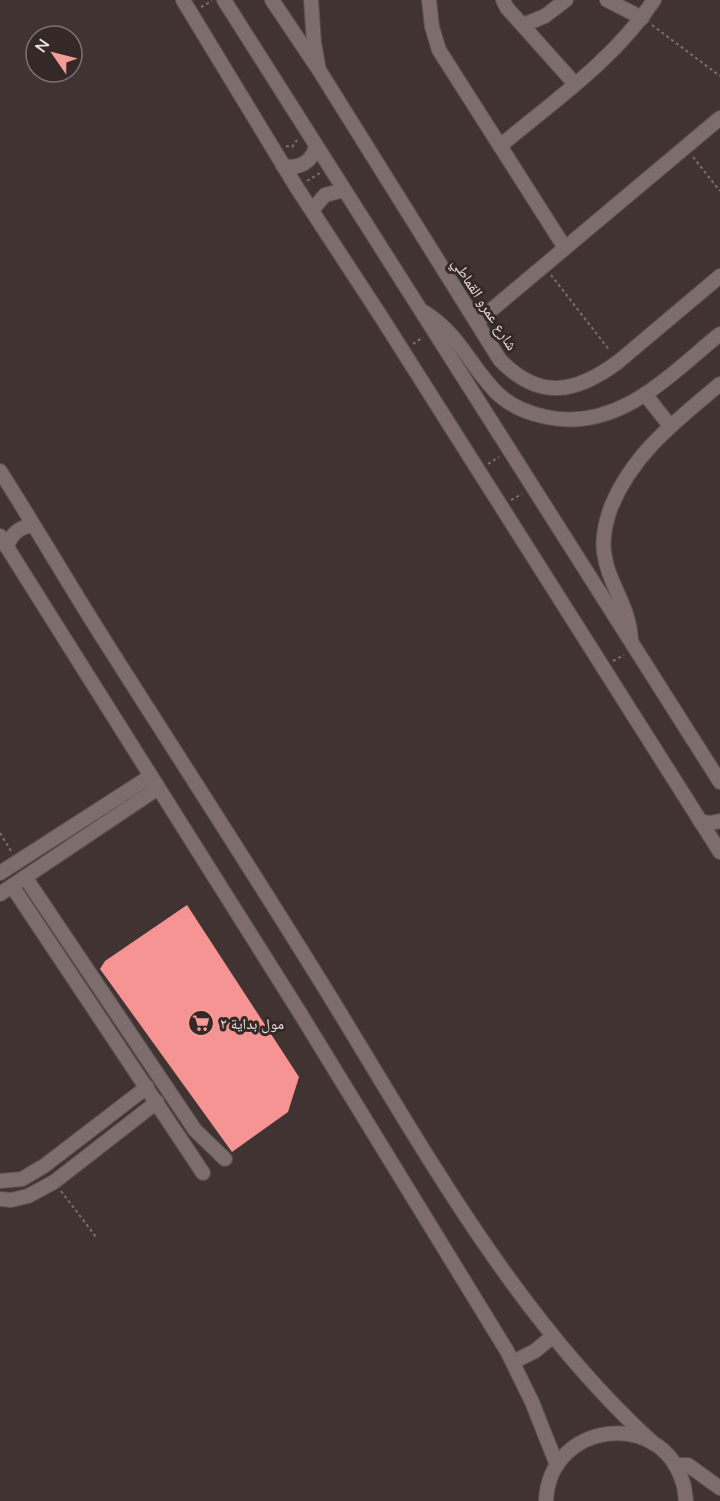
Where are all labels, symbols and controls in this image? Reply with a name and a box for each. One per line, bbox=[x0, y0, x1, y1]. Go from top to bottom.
north arrow bbox=[24, 24, 84, 84]
text: N bbox=[30, 35, 53, 56]
street label: شارع عمرو القماطي bbox=[446, 254, 522, 355]
supermarket icon: مول بداية ۲ bbox=[186, 1008, 216, 1038]
place label: مول بداية ۲ bbox=[220, 1014, 284, 1034]

